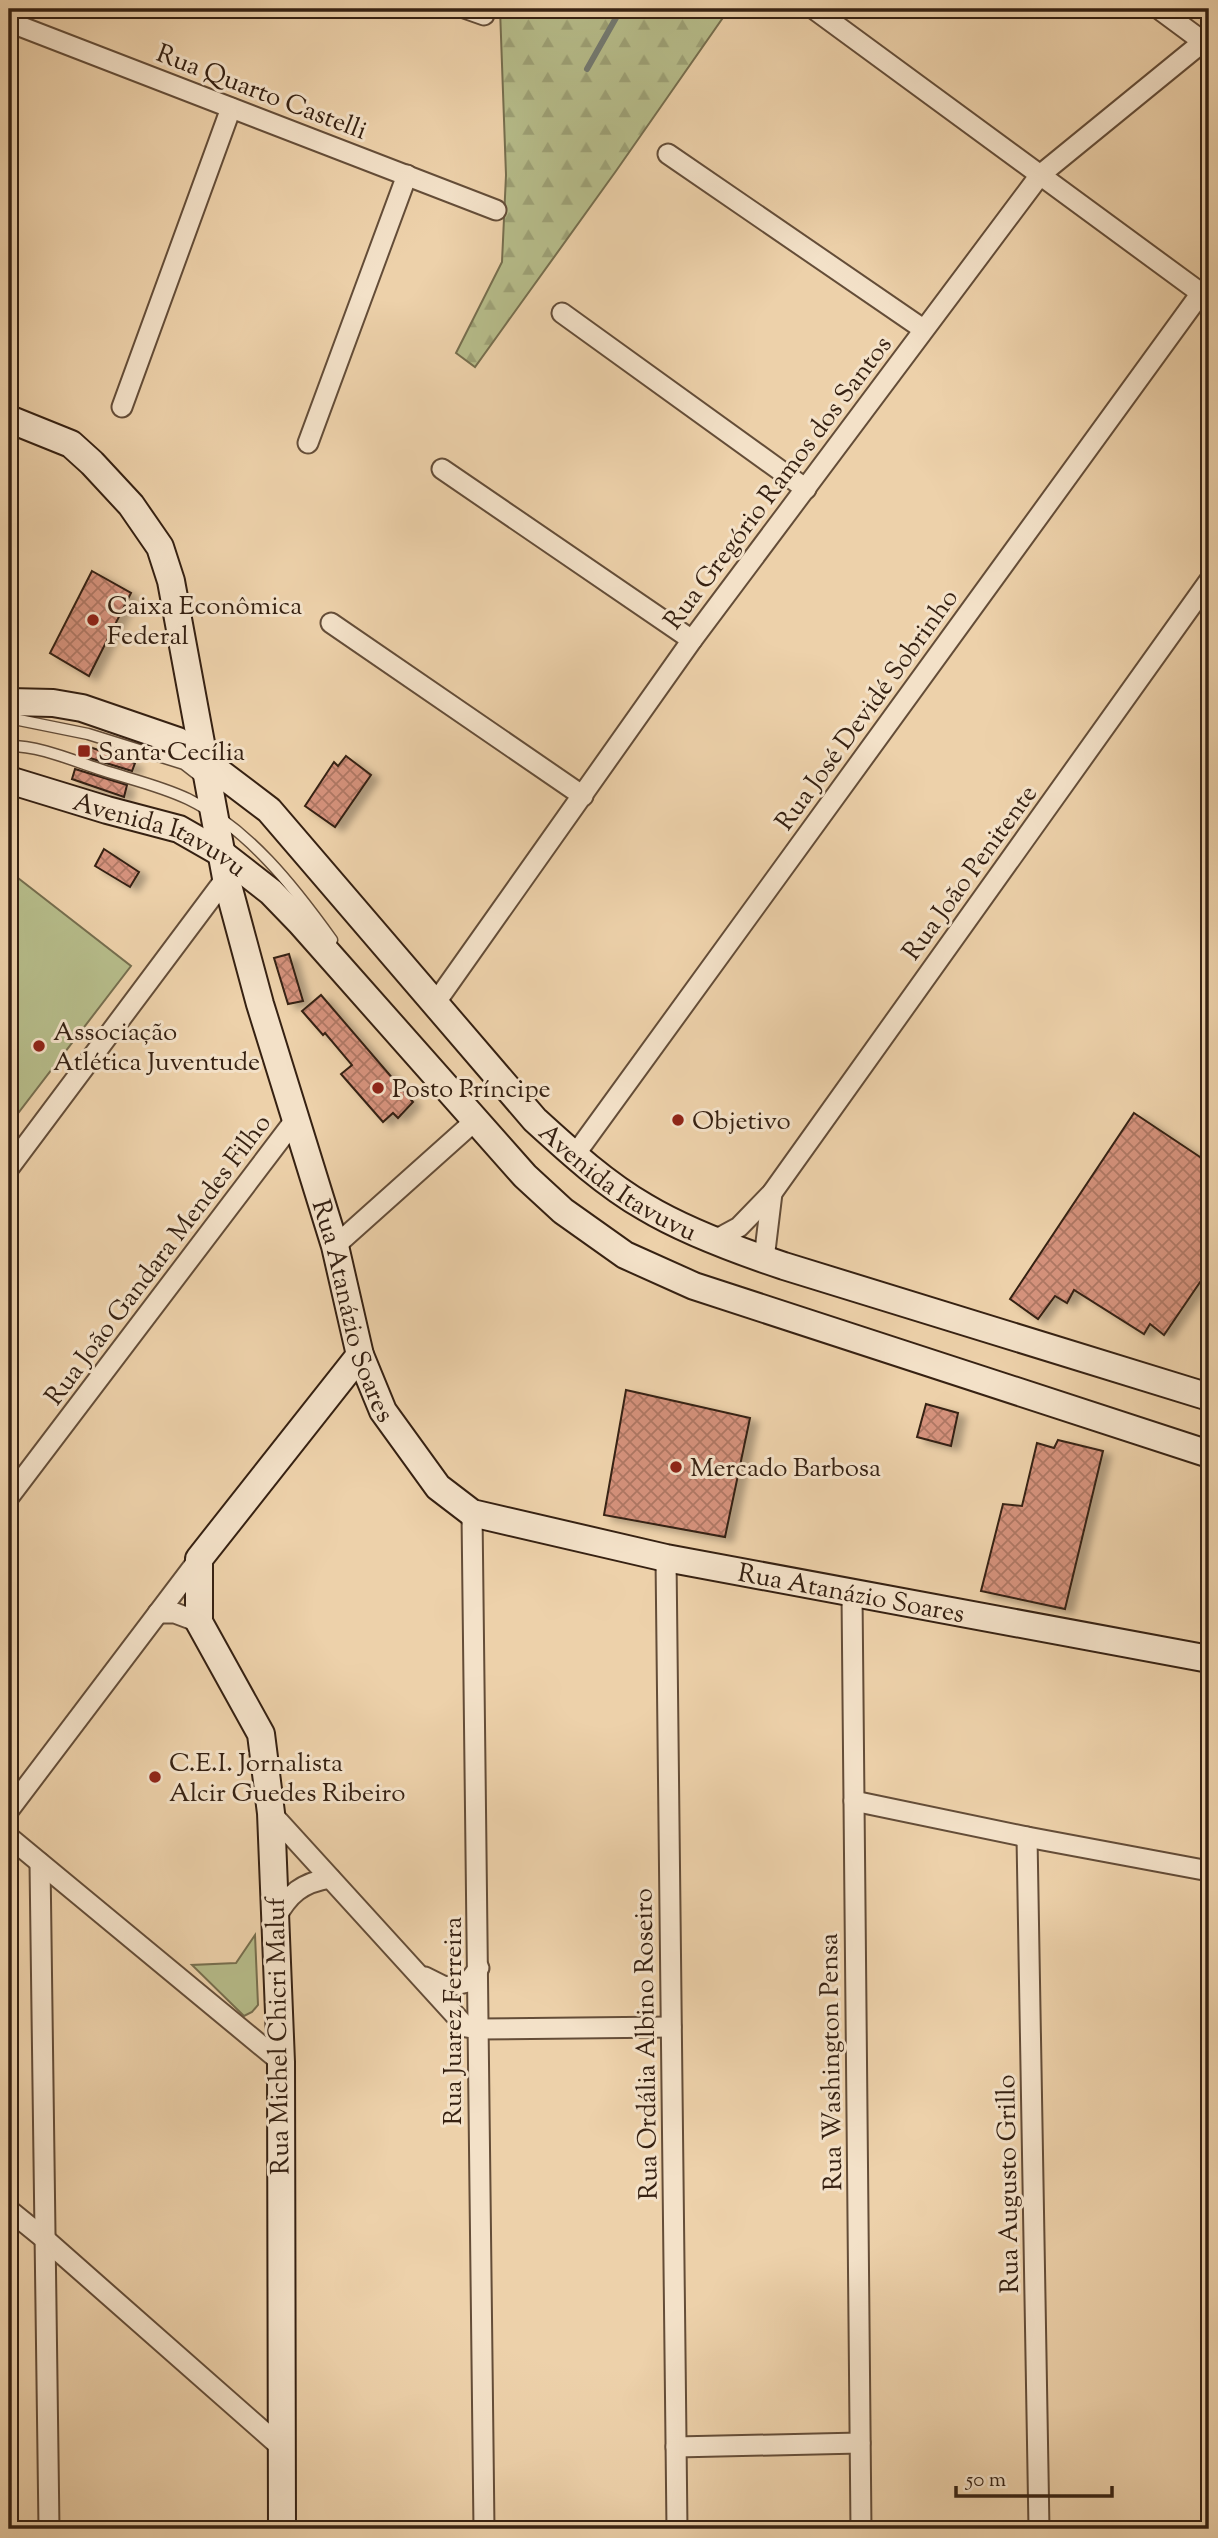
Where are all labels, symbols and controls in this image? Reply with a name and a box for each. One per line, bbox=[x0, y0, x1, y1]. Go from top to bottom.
street label: Rua Quarto Castelli bbox=[150, 36, 372, 151]
street label: Rua Gregório Ramos dos Santos bbox=[656, 329, 902, 638]
street label: Rua José Devidé Sobrinho bbox=[768, 582, 968, 839]
place label: Caixa Econômica Federal bbox=[107, 589, 302, 656]
marker: Caixa Econômica Federal bbox=[85, 612, 101, 628]
place label: Santa Cecília bbox=[98, 735, 245, 772]
marker: Santa Cecília bbox=[76, 743, 92, 759]
street label: Rua João Penitente bbox=[895, 778, 1047, 969]
street label: Avenida Itavuvu bbox=[68, 785, 253, 887]
place label: Associação Atlética Juventude bbox=[53, 1015, 260, 1082]
marker: Associação Atlética Juventude bbox=[31, 1038, 47, 1054]
place label: Posto Príncipe bbox=[392, 1072, 551, 1109]
marker: Posto Príncipe bbox=[370, 1080, 386, 1096]
place label: Objetivo bbox=[692, 1104, 791, 1141]
street label: Rua João Gandara Mendes Filho bbox=[37, 1107, 281, 1414]
marker: Objetivo bbox=[670, 1112, 686, 1128]
street label: Avenida Itavuvu bbox=[529, 1116, 702, 1252]
street label: Rua Atanázio Soares bbox=[301, 1195, 401, 1431]
place label: Mercado Barbosa bbox=[690, 1451, 881, 1488]
marker: Mercado Barbosa bbox=[668, 1459, 684, 1475]
street label: Rua Atanázio Soares bbox=[735, 1556, 967, 1634]
place label: C.E.I. Jornalista Alcir Guedes Ribeiro bbox=[169, 1746, 405, 1813]
marker: C.E.I. Jornalista Alcir Guedes Ribeiro bbox=[147, 1769, 163, 1785]
street label: Rua Ordália Albino Roseiro bbox=[626, 1888, 669, 2200]
street label: Rua Michel Chicri Maluf bbox=[259, 1896, 300, 2175]
street label: Rua Juarez Ferreira bbox=[436, 1917, 473, 2125]
street label: Rua Washington Pensa bbox=[812, 1933, 853, 2191]
street label: Rua Augusto Grillo bbox=[989, 2074, 1030, 2294]
scale bar bbox=[956, 2454, 1111, 2498]
text: 50 m bbox=[965, 2466, 1006, 2496]

